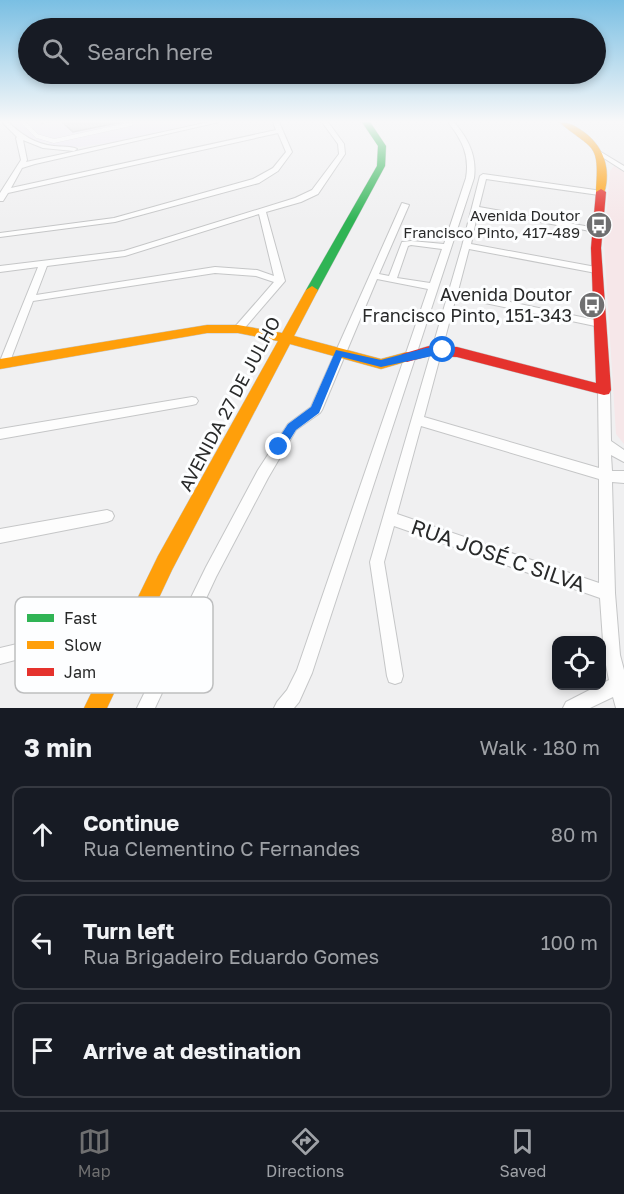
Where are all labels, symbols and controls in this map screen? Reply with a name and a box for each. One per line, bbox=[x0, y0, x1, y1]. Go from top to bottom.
search box bbox=[18, 18, 606, 84]
icon: search bbox=[39, 35, 72, 68]
text: Search here bbox=[87, 38, 213, 65]
place label: Avenida Doutor Francisco Pinto, 417-489 bbox=[403, 206, 580, 241]
bus stop icon: Avenida Doutor Francisco Pinto, 417-489 bbox=[584, 210, 614, 240]
place label: Avenida Doutor Francisco Pinto, 151-343 bbox=[362, 283, 572, 326]
bus stop icon: Avenida Doutor Francisco Pinto, 151-343 bbox=[577, 290, 607, 320]
street label: AVENIDA 27 DE JULHO bbox=[174, 312, 285, 495]
route start bbox=[429, 336, 455, 362]
route end bbox=[265, 433, 291, 459]
street label: RUA JOSÉ C SILVA bbox=[408, 513, 589, 597]
legend bbox=[15, 597, 213, 693]
text: Fast bbox=[64, 608, 97, 628]
text: Slow bbox=[64, 635, 102, 655]
map controls bbox=[552, 636, 606, 690]
button: locate bbox=[552, 636, 606, 690]
text: Jam bbox=[64, 662, 96, 682]
text: 3 min bbox=[24, 732, 92, 763]
text: Walk · 180 m bbox=[480, 735, 600, 759]
text: Continue bbox=[83, 809, 179, 836]
icon: ahead bbox=[26, 818, 59, 851]
text: 80 m bbox=[551, 822, 598, 846]
text: Rua Clementino C Fernandes bbox=[83, 836, 360, 860]
text: Turn left bbox=[83, 917, 174, 944]
icon: left bbox=[26, 926, 59, 959]
text: 100 m bbox=[541, 930, 598, 954]
text: Rua Brigadeiro Eduardo Gomes bbox=[83, 944, 379, 968]
icon: arrive bbox=[26, 1034, 59, 1067]
text: Arrive at destination bbox=[83, 1037, 301, 1064]
tab: Map bbox=[78, 1125, 111, 1181]
tab: Directions bbox=[266, 1125, 344, 1181]
tab: Saved bbox=[500, 1125, 546, 1181]

